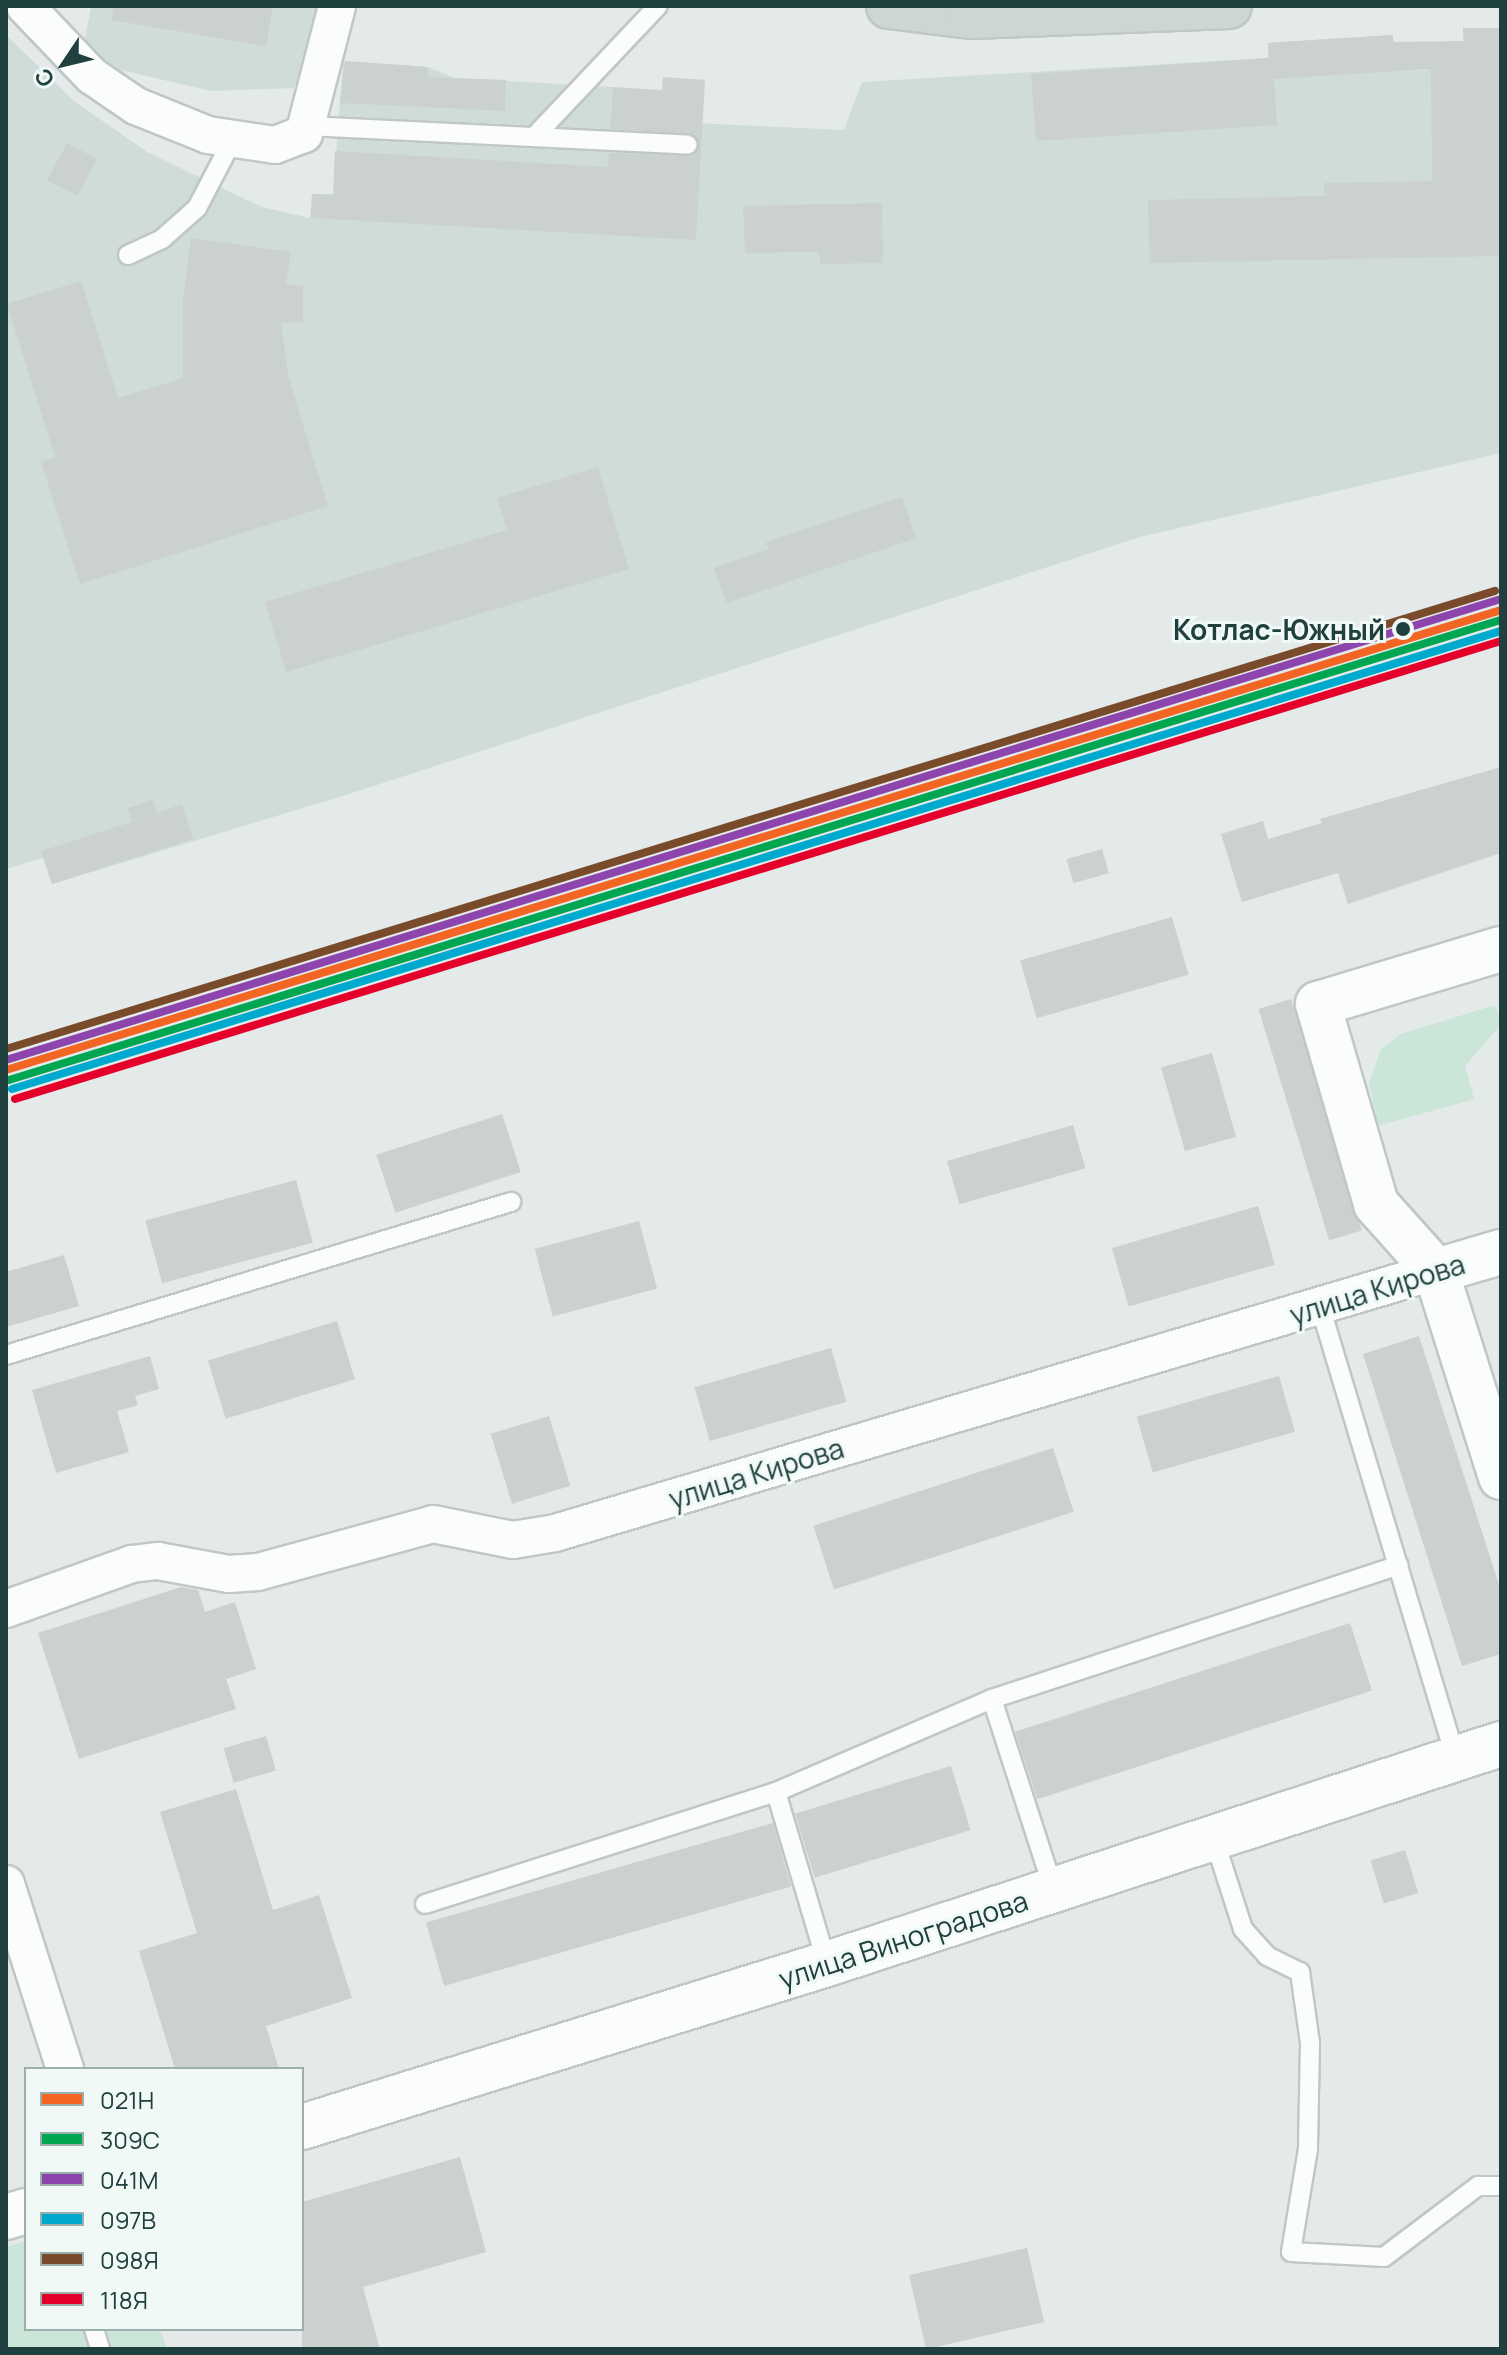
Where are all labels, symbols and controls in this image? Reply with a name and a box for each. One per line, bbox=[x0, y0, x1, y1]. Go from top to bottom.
north arrow bbox=[24, 24, 104, 104]
text: С bbox=[27, 63, 61, 93]
place label: Котлас-Южный bbox=[1173, 612, 1385, 646]
marker: Котлас-Южный bbox=[1392, 618, 1414, 640]
street label: улица Кирова bbox=[1286, 1246, 1468, 1332]
street label: улица Кирова bbox=[665, 1430, 847, 1516]
street label: улица Виноградова bbox=[774, 1883, 1032, 1995]
legend bbox=[24, 2067, 304, 2331]
text: 021Н bbox=[100, 2083, 154, 2116]
text: 309С bbox=[100, 2123, 160, 2156]
text: 041М bbox=[100, 2163, 158, 2196]
text: 097В bbox=[100, 2203, 156, 2236]
text: 098Я bbox=[100, 2243, 159, 2276]
text: 118Я bbox=[100, 2283, 148, 2316]

